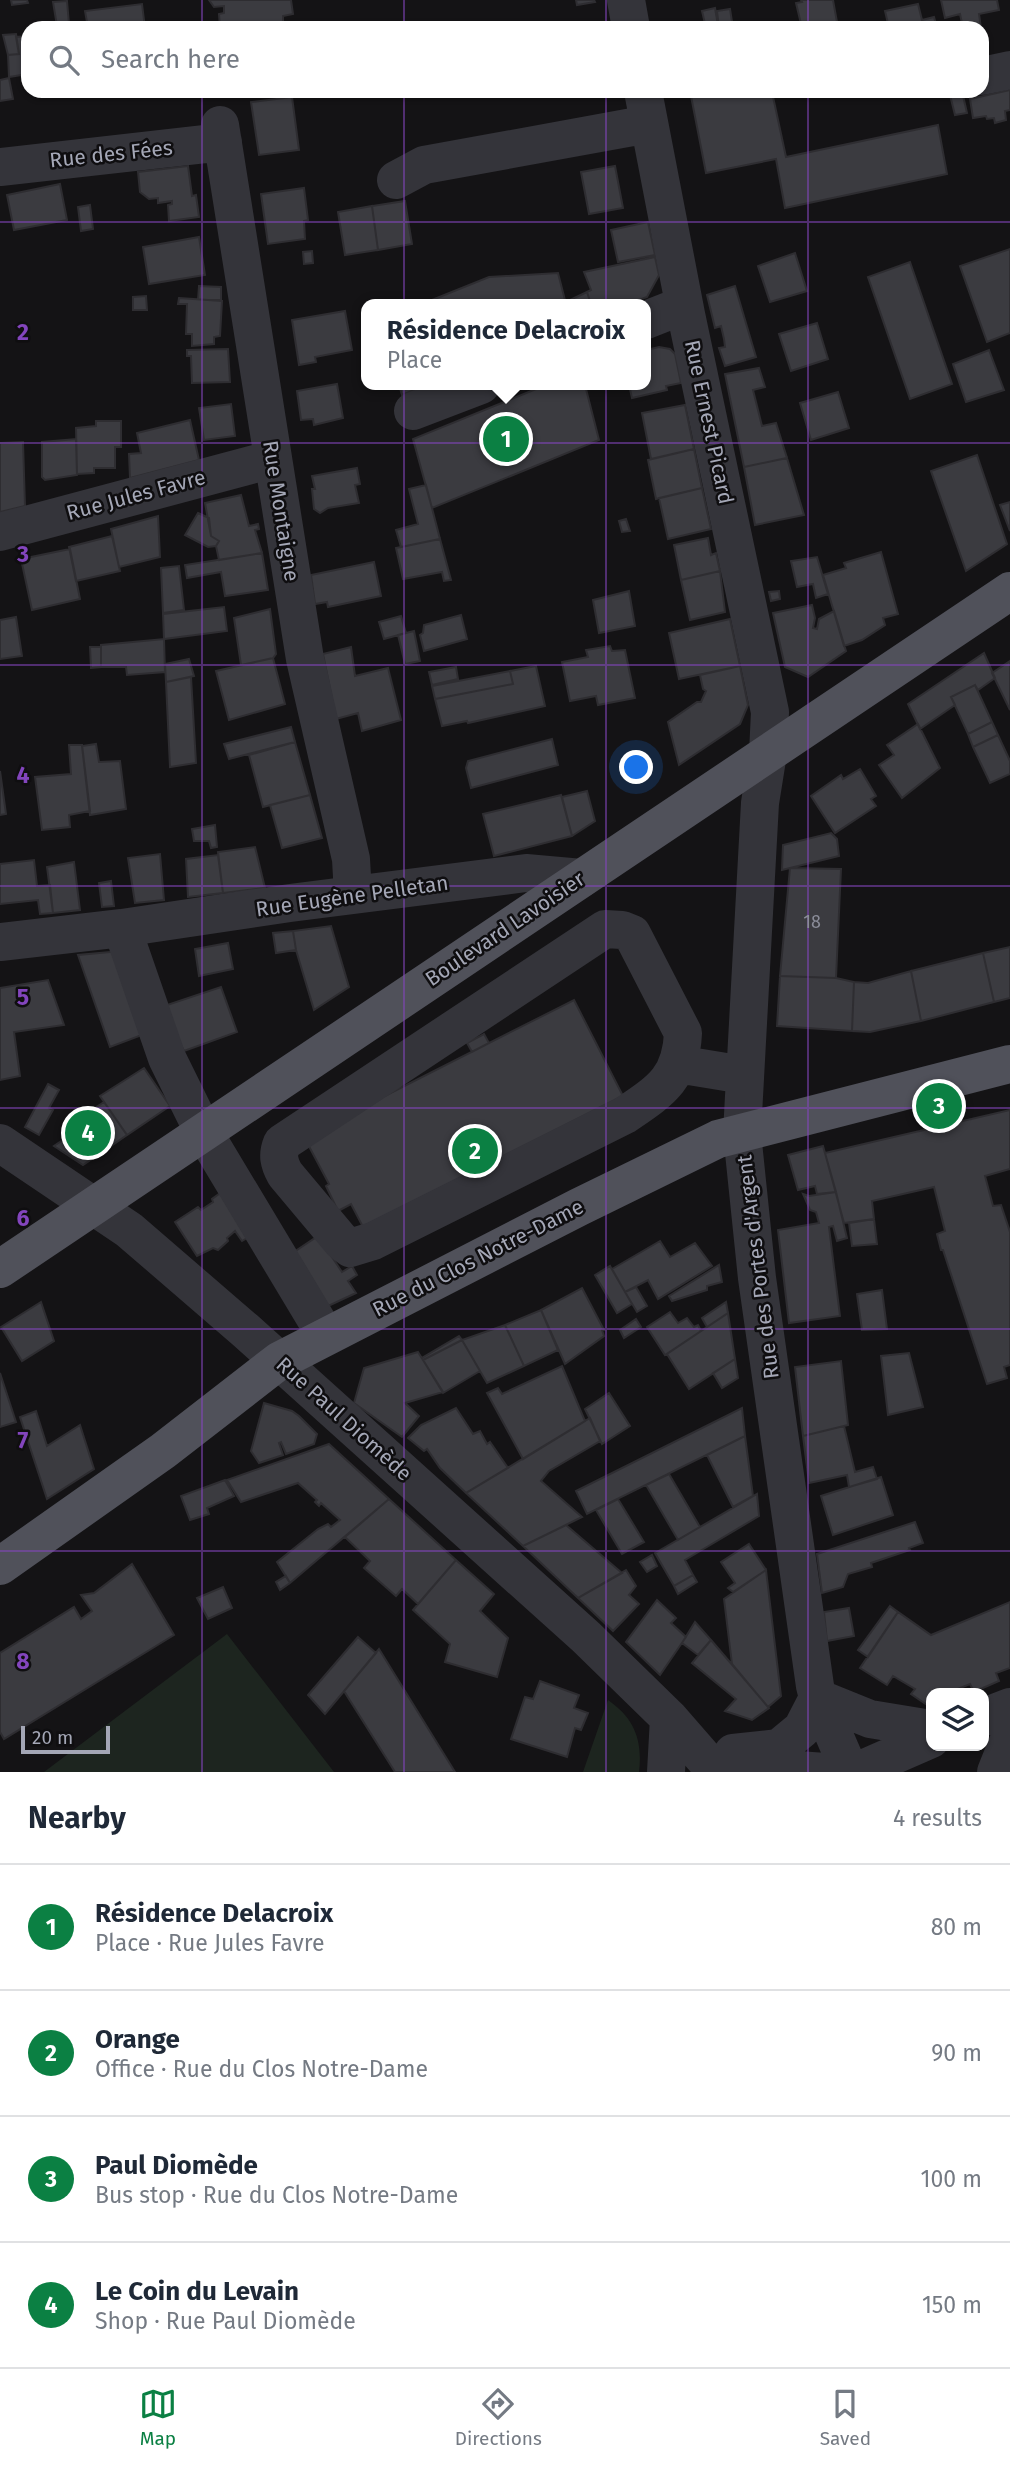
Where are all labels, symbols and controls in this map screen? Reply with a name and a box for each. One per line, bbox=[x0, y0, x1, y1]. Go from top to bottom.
search box bbox=[21, 21, 989, 98]
icon: search bbox=[45, 41, 83, 79]
text: Search here bbox=[101, 44, 240, 75]
street label: Rue des Fées bbox=[48, 135, 174, 173]
popup bbox=[361, 299, 651, 390]
text: Résidence Delacroix bbox=[387, 315, 625, 346]
text: 2 bbox=[17, 318, 29, 346]
street label: Rue Ernest Picard bbox=[679, 338, 739, 506]
text: Place bbox=[387, 346, 442, 374]
pin: 1 bbox=[483, 413, 529, 465]
street label: Rue Montaigne bbox=[257, 439, 305, 583]
street label: Rue Jules Favre bbox=[64, 464, 208, 526]
text: 3 bbox=[16, 540, 29, 568]
your location bbox=[619, 750, 653, 784]
text: 4 bbox=[17, 761, 30, 789]
street label: Boulevard Lavoisier bbox=[420, 866, 590, 992]
street label: Rue Eugène Pelletan bbox=[254, 870, 450, 922]
house number: 18 bbox=[803, 911, 821, 933]
text: 5 bbox=[17, 983, 29, 1011]
pin: 3 bbox=[916, 1080, 962, 1132]
pin: 4 bbox=[65, 1107, 111, 1159]
pin: 2 bbox=[452, 1125, 498, 1177]
street label: Rue des Portes d'Argent bbox=[731, 1153, 785, 1381]
street label: Rue du Clos Notre-Dame bbox=[368, 1193, 588, 1323]
text: 6 bbox=[17, 1204, 30, 1232]
street label: Rue Paul Diomède bbox=[271, 1351, 417, 1487]
text: 7 bbox=[18, 1426, 29, 1454]
text: 8 bbox=[16, 1647, 30, 1675]
map controls bbox=[926, 1688, 989, 1751]
button: layers bbox=[926, 1688, 989, 1751]
scale bar bbox=[21, 1723, 110, 1755]
text: 20 m bbox=[32, 1726, 73, 1749]
text: Nearby bbox=[28, 1800, 126, 1836]
text: 4 results bbox=[893, 1804, 982, 1832]
text: Résidence Delacroix bbox=[95, 1898, 333, 1929]
text: 1 bbox=[46, 1913, 56, 1941]
text: 80 m bbox=[931, 1913, 982, 1941]
text: Place · Rue Jules Favre bbox=[95, 1929, 325, 1957]
text: Orange bbox=[95, 2024, 180, 2055]
text: 2 bbox=[45, 2039, 57, 2067]
text: 90 m bbox=[931, 2039, 982, 2067]
text: Office · Rue du Clos Notre-Dame bbox=[95, 2055, 428, 2083]
text: Paul Diomède bbox=[95, 2150, 258, 2181]
text: 3 bbox=[45, 2165, 57, 2193]
text: 100 m bbox=[921, 2165, 982, 2193]
text: Bus stop · Rue du Clos Notre-Dame bbox=[95, 2181, 458, 2209]
text: Le Coin du Levain bbox=[95, 2276, 299, 2307]
text: 4 bbox=[45, 2291, 58, 2319]
text: 150 m bbox=[922, 2291, 982, 2319]
text: Shop · Rue Paul Diomède bbox=[95, 2307, 356, 2335]
tab: Map bbox=[139, 2385, 177, 2450]
tab: Directions bbox=[455, 2385, 542, 2450]
tab: Saved bbox=[820, 2385, 871, 2450]

